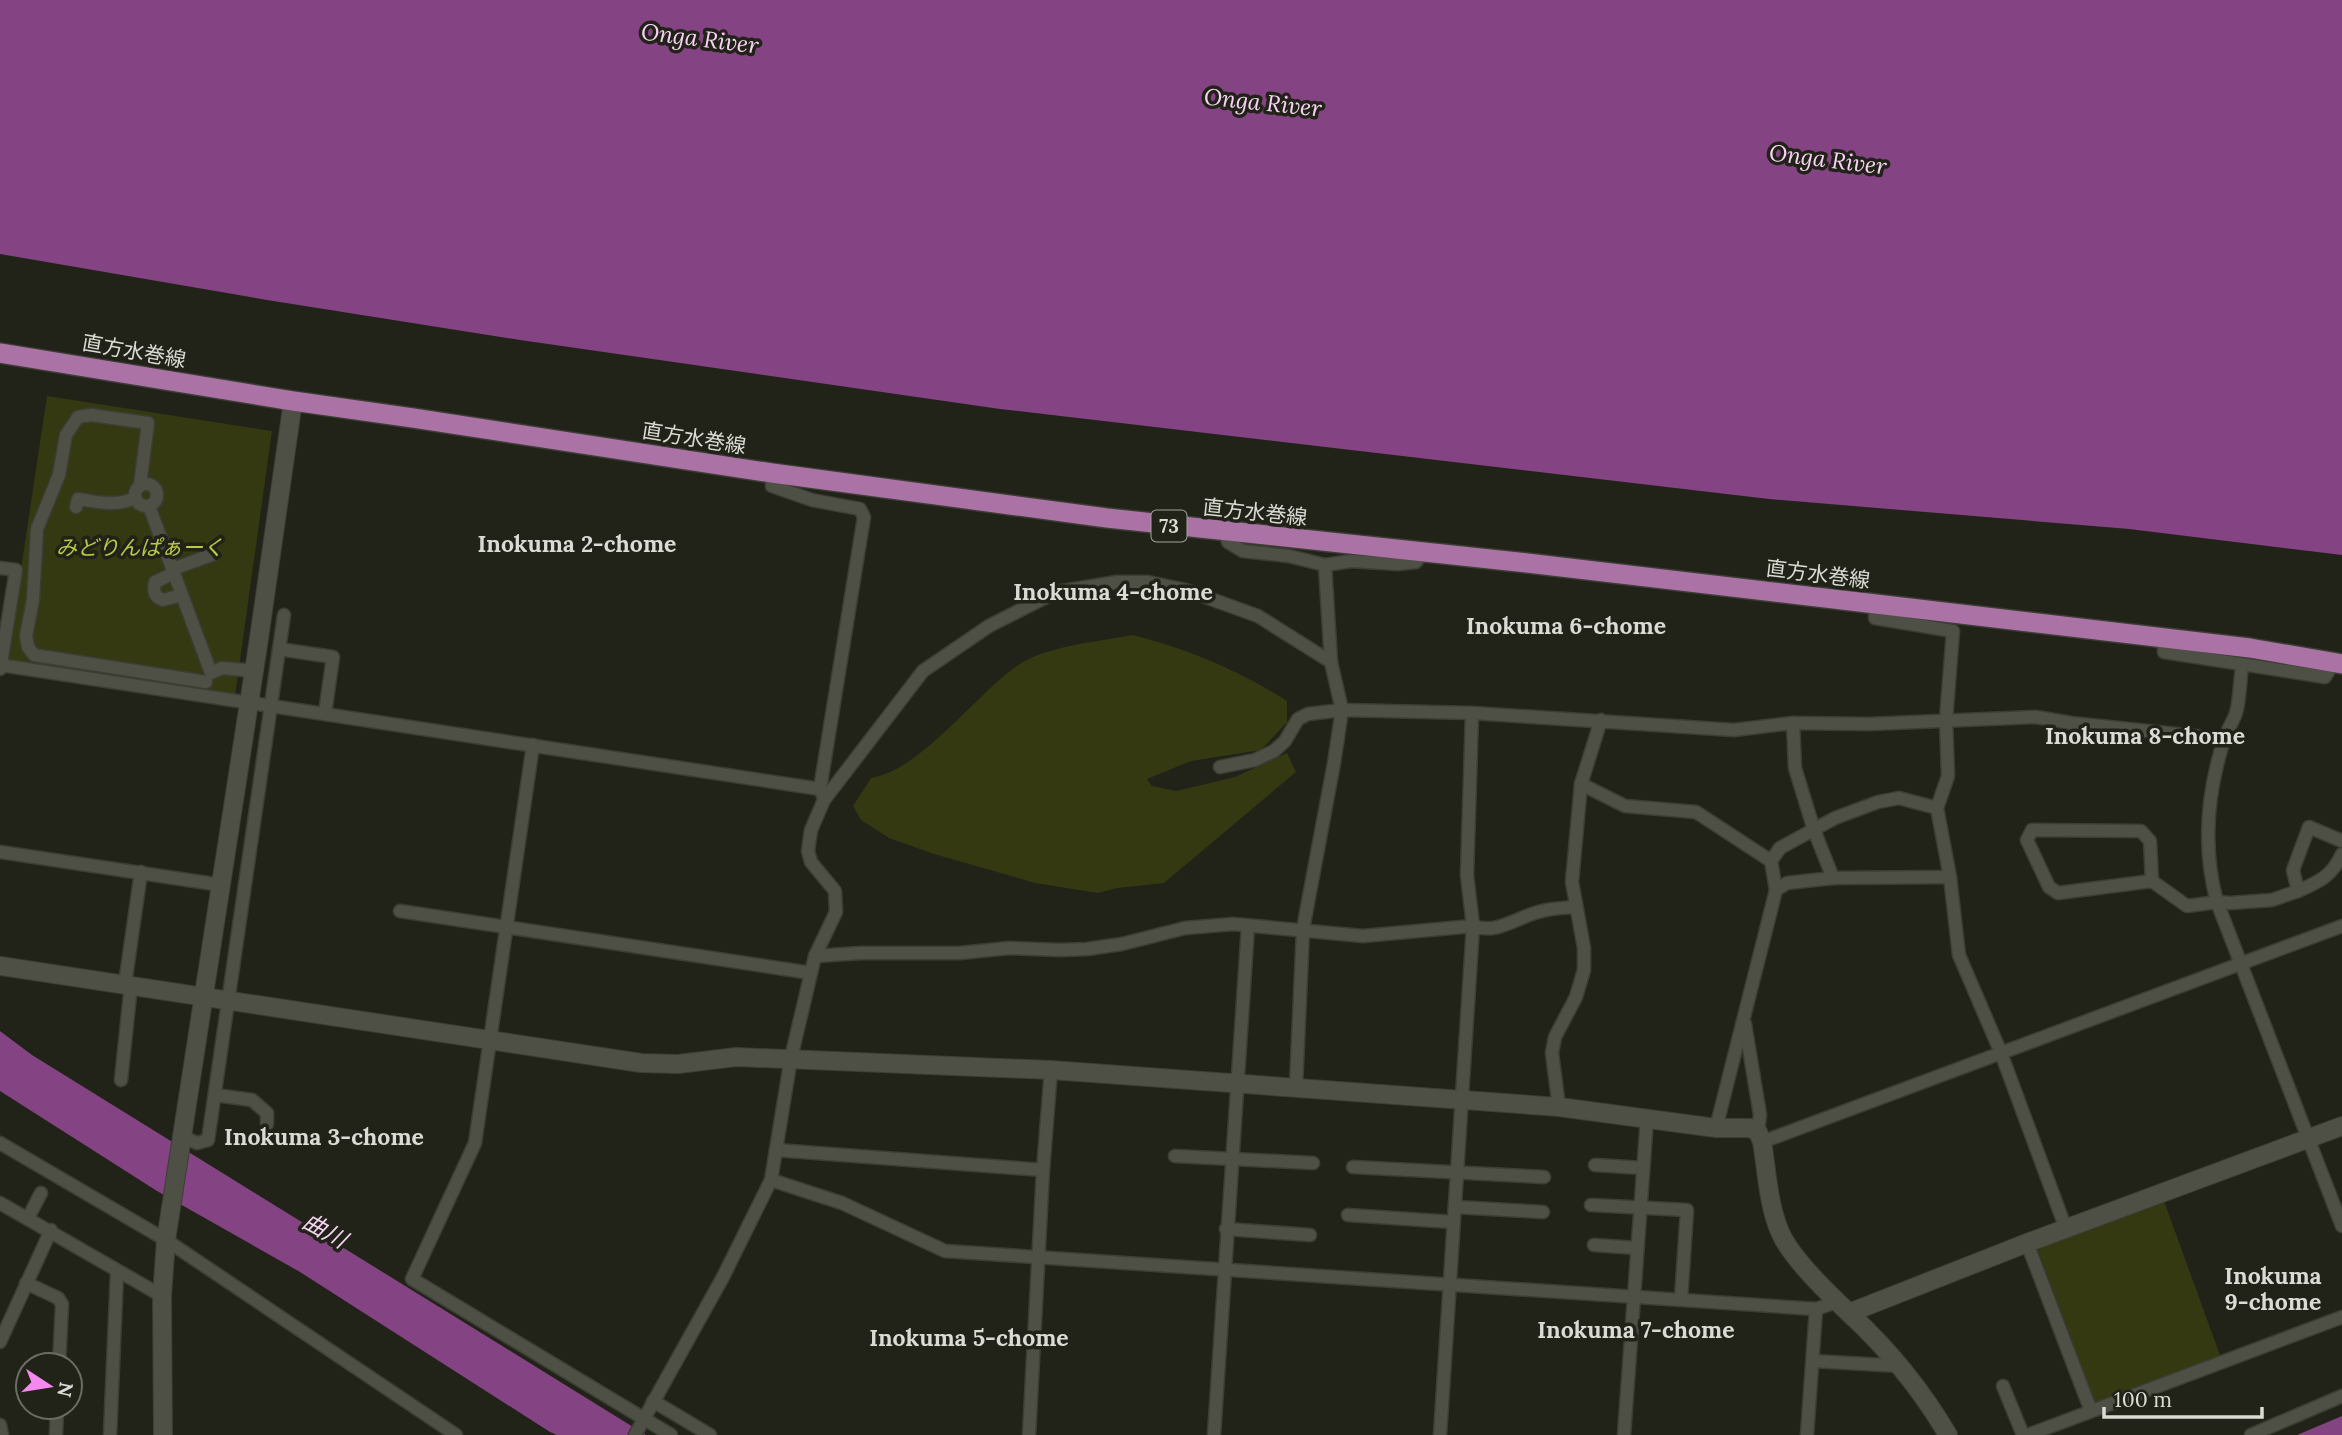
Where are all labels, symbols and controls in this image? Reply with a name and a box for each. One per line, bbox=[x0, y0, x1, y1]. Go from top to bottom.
water label: Onga River bbox=[640, 16, 761, 60]
water label: Onga River bbox=[1203, 81, 1324, 123]
water label: Onga River bbox=[1768, 137, 1889, 181]
street label: 直方水巻線 bbox=[80, 329, 188, 373]
street label: 直方水巻線 bbox=[640, 416, 748, 460]
street label: 直方水巻線 bbox=[1201, 493, 1309, 531]
road number: 73 bbox=[1152, 510, 1186, 541]
district label: Inokuma 2-chome bbox=[478, 529, 676, 558]
park label: みどりんぱぁーく bbox=[56, 534, 224, 561]
street label: 直方水巻線 bbox=[1764, 554, 1872, 594]
district label: Inokuma 4-chome bbox=[1013, 577, 1213, 606]
district label: Inokuma 6-chome bbox=[1466, 611, 1666, 640]
district label: Inokuma 8-chome bbox=[2045, 721, 2245, 750]
district label: Inokuma 3-chome bbox=[224, 1122, 424, 1151]
water label: 曲川 bbox=[298, 1206, 355, 1255]
district label: Inokuma 9-chome bbox=[2224, 1261, 2322, 1316]
district label: Inokuma 7-chome bbox=[1537, 1315, 1735, 1344]
district label: Inokuma 5-chome bbox=[869, 1323, 1069, 1352]
north arrow bbox=[14, 1351, 84, 1421]
scale bar bbox=[2104, 1376, 2262, 1420]
text: N bbox=[52, 1380, 79, 1400]
text: 100 m bbox=[2114, 1386, 2172, 1413]

